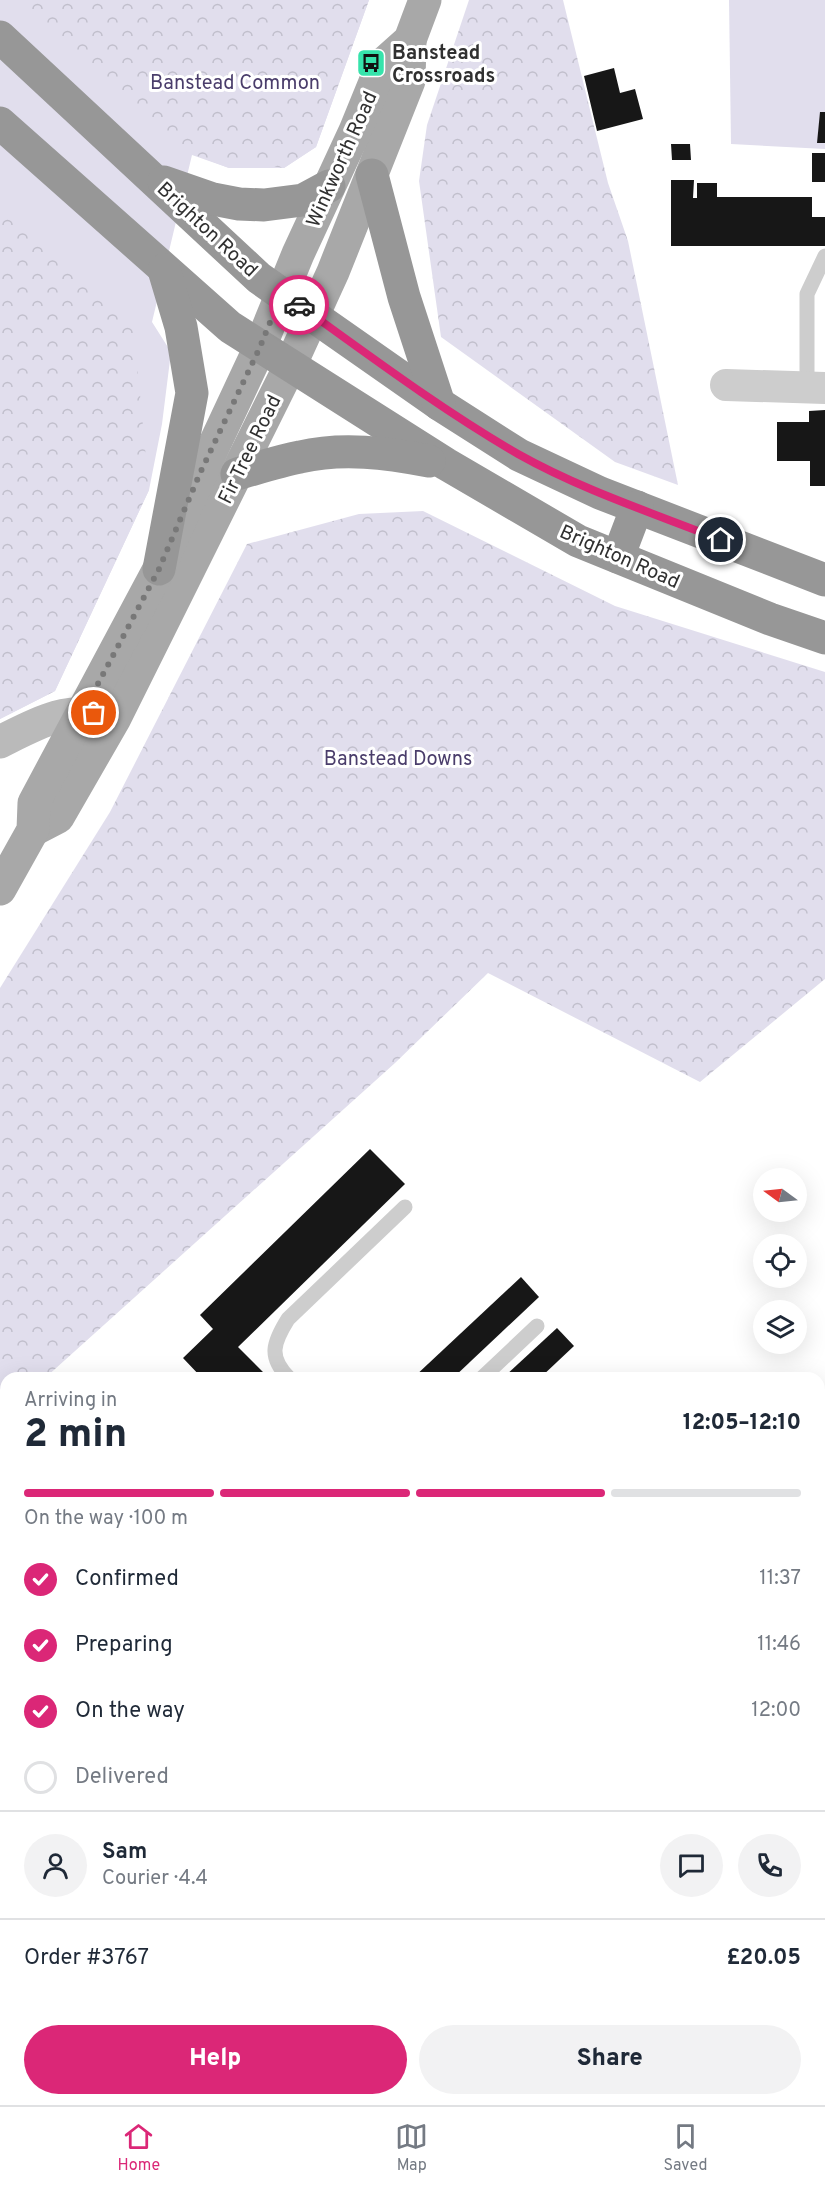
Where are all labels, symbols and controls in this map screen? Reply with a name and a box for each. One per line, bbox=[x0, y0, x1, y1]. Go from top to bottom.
place label: Banstead Crossroads bbox=[392, 41, 495, 90]
bus stop icon: Banstead Crossroads bbox=[355, 47, 387, 79]
park label: Banstead Common bbox=[150, 71, 320, 97]
street label: Winkworth Road bbox=[301, 88, 384, 232]
street label: Brighton Road bbox=[151, 177, 263, 284]
courier bbox=[269, 275, 329, 335]
icon: car bbox=[283, 289, 316, 322]
street label: Fir Tree Road bbox=[213, 391, 288, 509]
pin bbox=[695, 514, 746, 565]
street label: Brighton Road bbox=[555, 520, 683, 596]
icon: home bbox=[704, 523, 737, 556]
pin bbox=[68, 687, 119, 738]
icon: bag bbox=[77, 696, 110, 729]
park label: Banstead Downs bbox=[324, 747, 472, 773]
north arrow bbox=[753, 1168, 807, 1222]
map controls bbox=[753, 1168, 807, 1354]
button: locate bbox=[753, 1234, 807, 1288]
button: layers bbox=[753, 1300, 807, 1354]
text: Arriving in bbox=[24, 1388, 117, 1414]
text: 12:05–12:10 bbox=[683, 1410, 801, 1437]
text: 2 min bbox=[24, 1412, 127, 1461]
text: On the way · 100 m bbox=[24, 1506, 188, 1532]
icon: check bbox=[24, 1563, 57, 1596]
text: Confirmed bbox=[75, 1566, 179, 1593]
text: 11:37 bbox=[759, 1566, 801, 1592]
icon: check bbox=[24, 1629, 57, 1662]
text: Preparing bbox=[75, 1632, 173, 1659]
text: 11:46 bbox=[757, 1632, 801, 1658]
icon: check bbox=[24, 1695, 57, 1728]
text: On the way bbox=[75, 1698, 185, 1725]
text: 12:00 bbox=[751, 1698, 801, 1724]
text: Delivered bbox=[75, 1764, 169, 1791]
button: person bbox=[24, 1834, 87, 1897]
button: chat bbox=[660, 1834, 723, 1897]
button: phone bbox=[738, 1834, 801, 1897]
text: Sam bbox=[102, 1839, 147, 1866]
text: Courier · 4.4 bbox=[102, 1866, 208, 1892]
text: Order #3767 bbox=[24, 1945, 149, 1972]
text: £20.05 bbox=[727, 1945, 801, 1972]
button: Help bbox=[24, 2025, 407, 2094]
button: Share bbox=[419, 2025, 801, 2094]
tab: Home bbox=[118, 2120, 160, 2176]
tab: Map bbox=[395, 2120, 428, 2176]
tab: Saved bbox=[663, 2120, 707, 2176]

